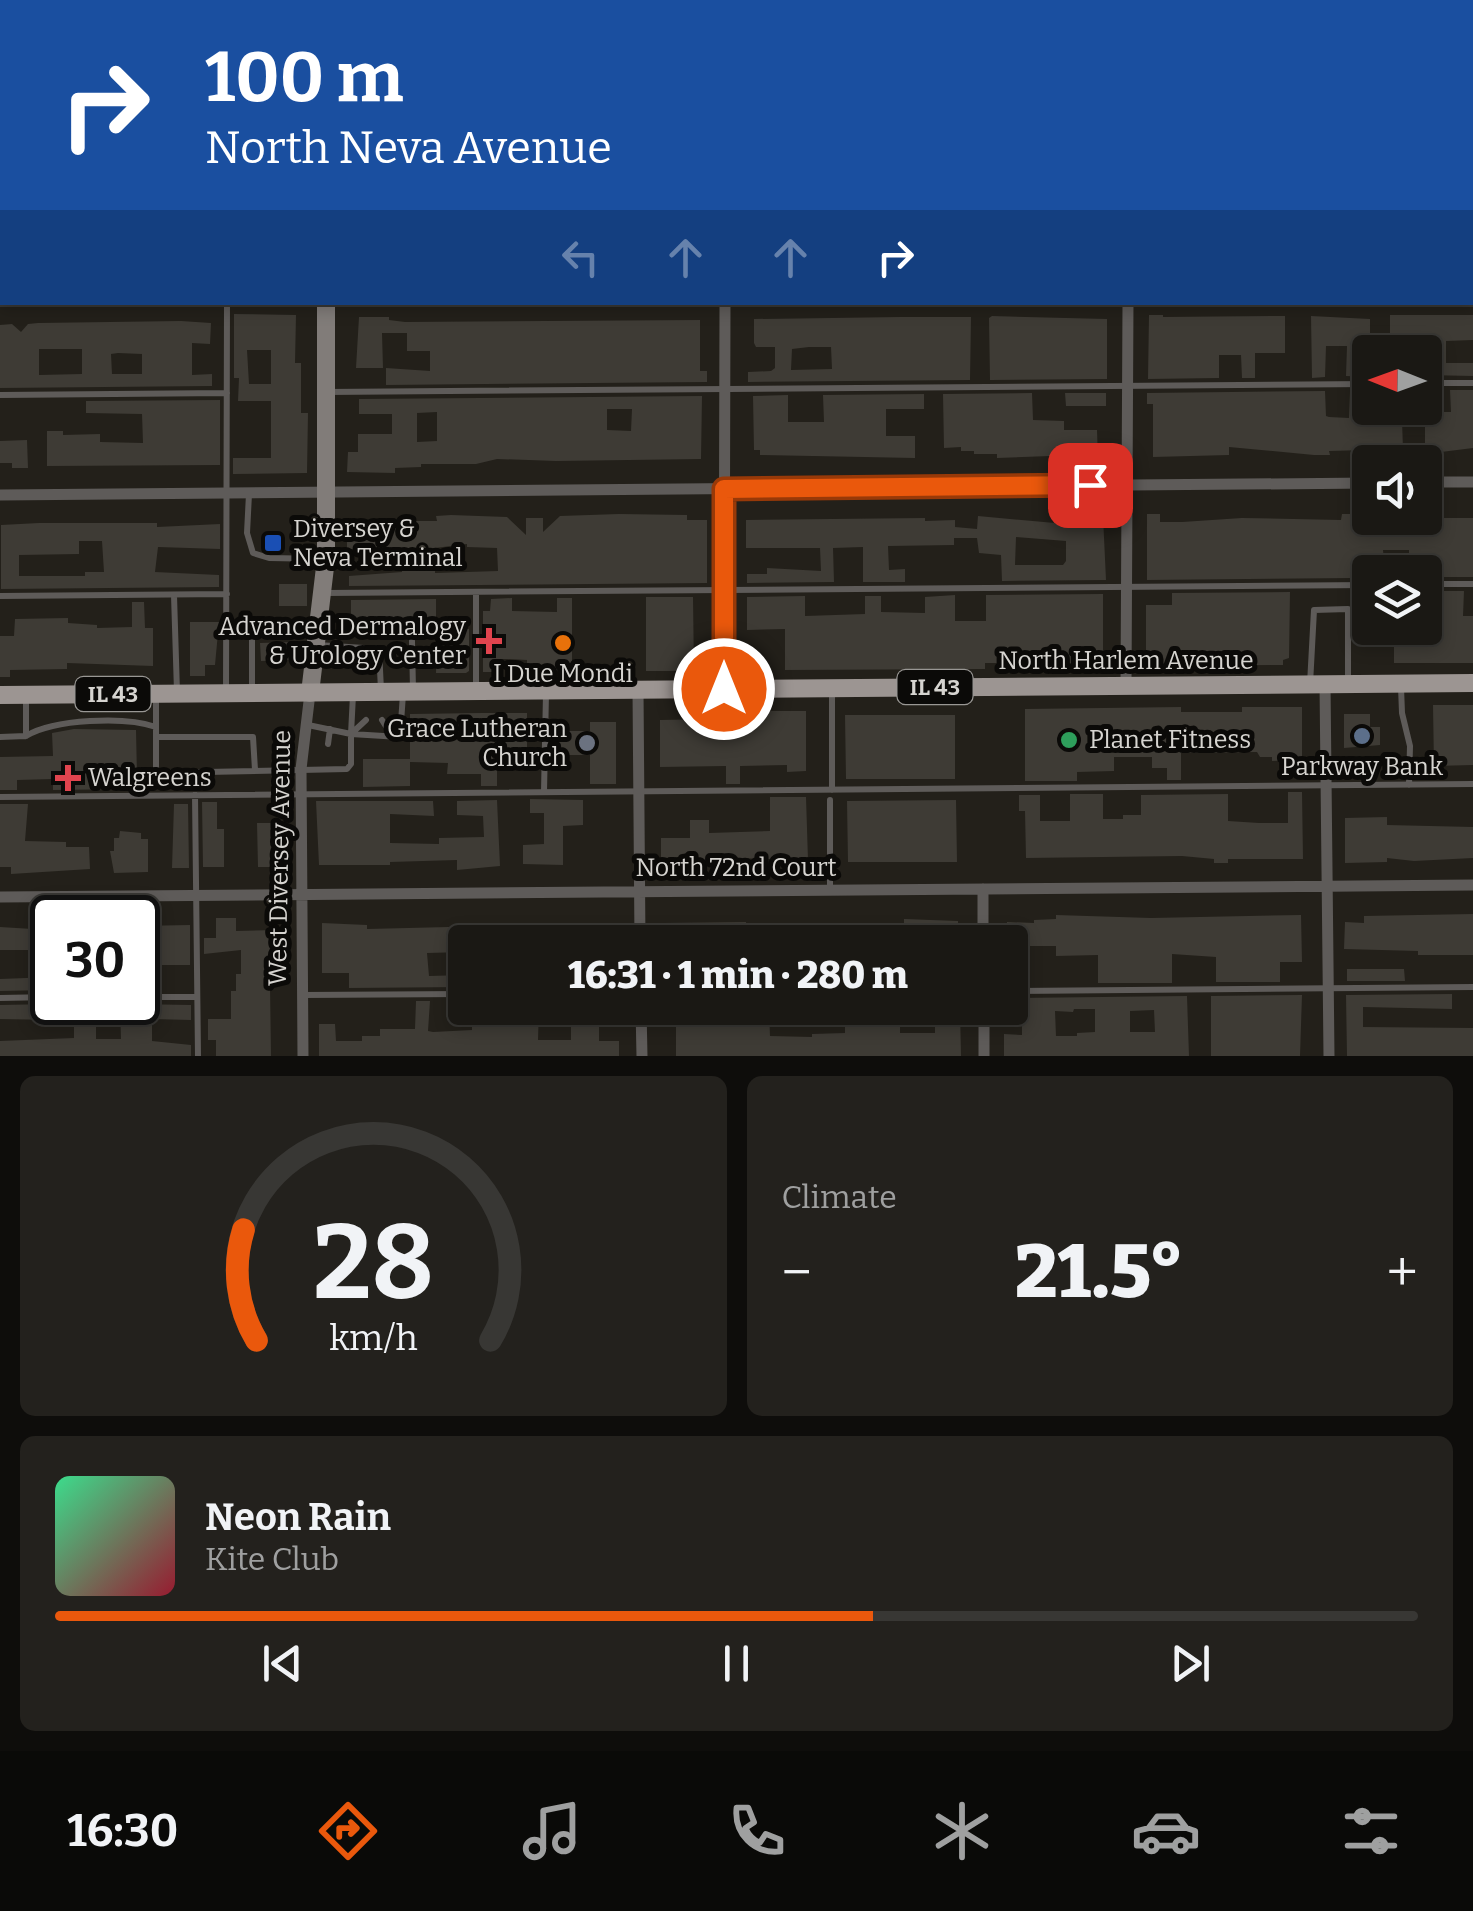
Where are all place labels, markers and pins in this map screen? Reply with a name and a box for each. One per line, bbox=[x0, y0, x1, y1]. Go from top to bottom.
pin bbox=[1048, 443, 1133, 528]
place label: Diversey & Neva Terminal bbox=[293, 514, 463, 573]
marker: Diversey & Neva Terminal bbox=[262, 532, 284, 554]
place label: Advanced Dermalogy & Urology Center bbox=[218, 612, 467, 671]
marker: Advanced Dermalogy & Urology Center bbox=[476, 628, 502, 654]
marker: I Due Mondi bbox=[552, 632, 574, 654]
place label: I Due Mondi bbox=[493, 659, 633, 689]
place label: Grace Lutheran Church bbox=[387, 714, 567, 773]
place label: Planet Fitness bbox=[1089, 725, 1251, 755]
marker: Parkway Bank bbox=[1351, 725, 1373, 747]
marker: Planet Fitness bbox=[1058, 729, 1080, 751]
marker: Grace Lutheran Church bbox=[576, 732, 598, 754]
place label: Parkway Bank bbox=[1281, 752, 1444, 782]
place label: Walgreens bbox=[88, 763, 212, 793]
marker: Walgreens bbox=[57, 767, 79, 789]

